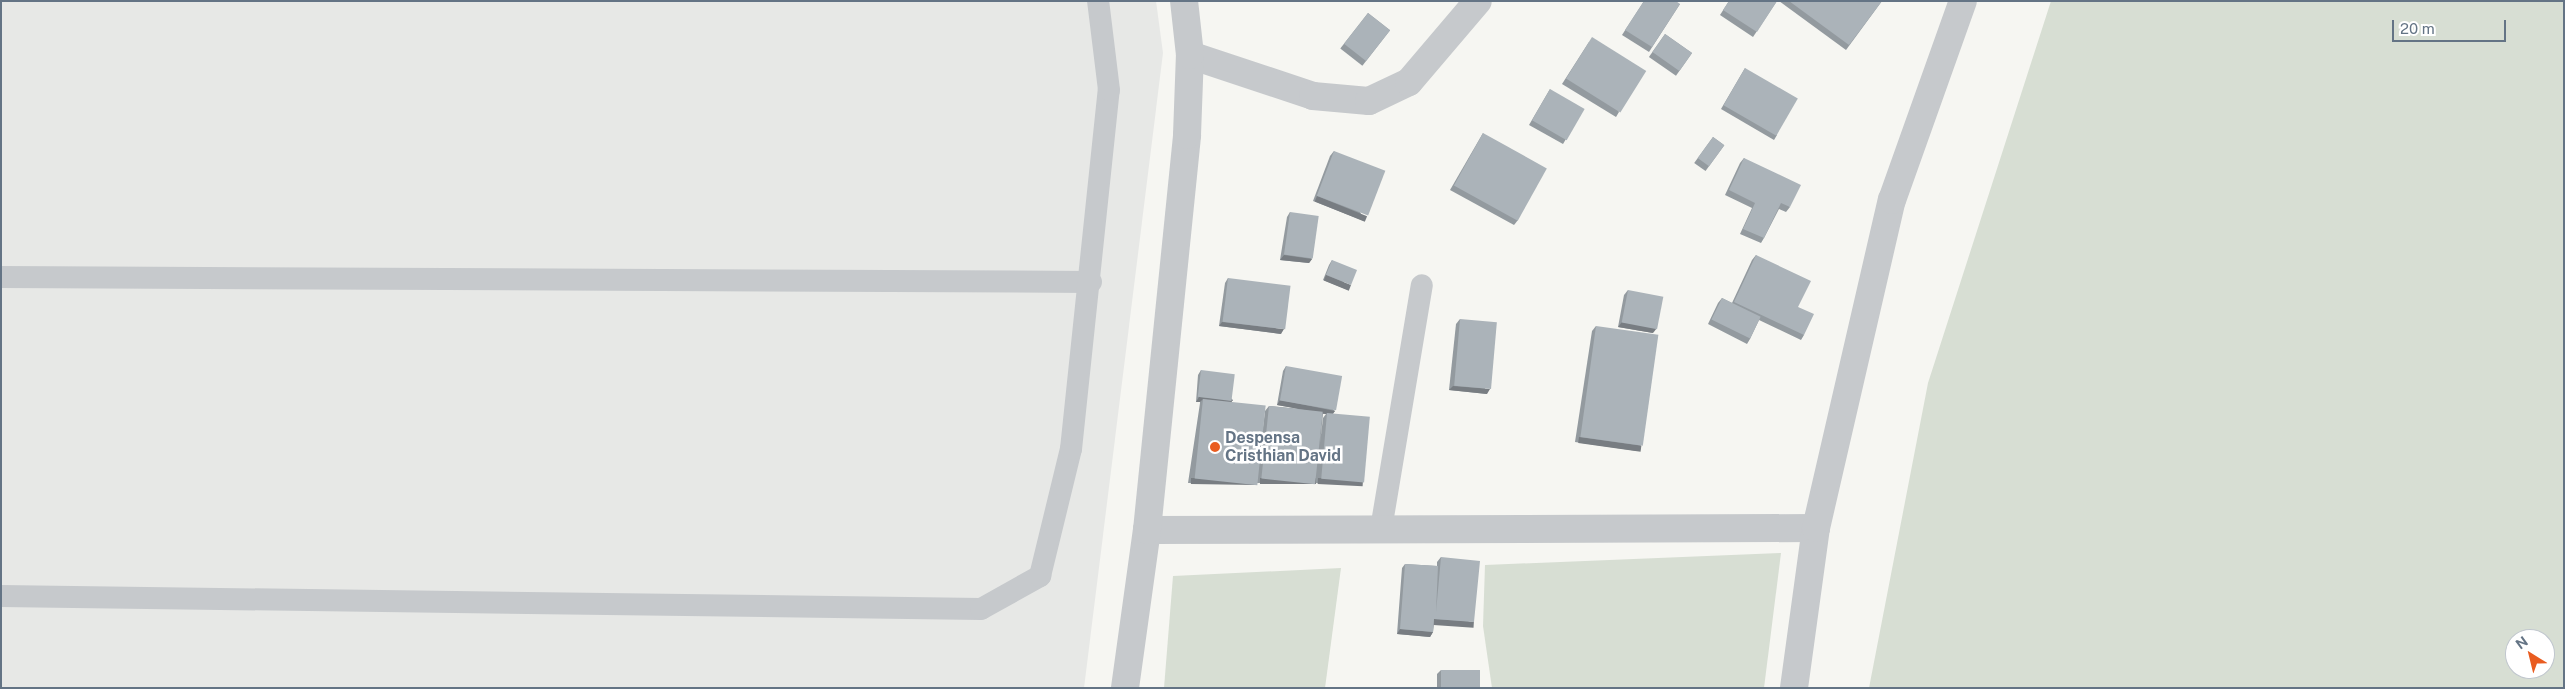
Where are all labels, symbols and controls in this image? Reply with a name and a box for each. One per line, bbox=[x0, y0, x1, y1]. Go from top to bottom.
scale bar bbox=[2395, 10, 2509, 42]
text: 20 m bbox=[2400, 20, 2435, 37]
place label: Despensa Cristhian David bbox=[1225, 428, 1341, 466]
marker: Despensa Cristhian David bbox=[1209, 441, 1221, 453]
north arrow bbox=[2505, 629, 2555, 679]
text: N bbox=[2513, 633, 2531, 652]

